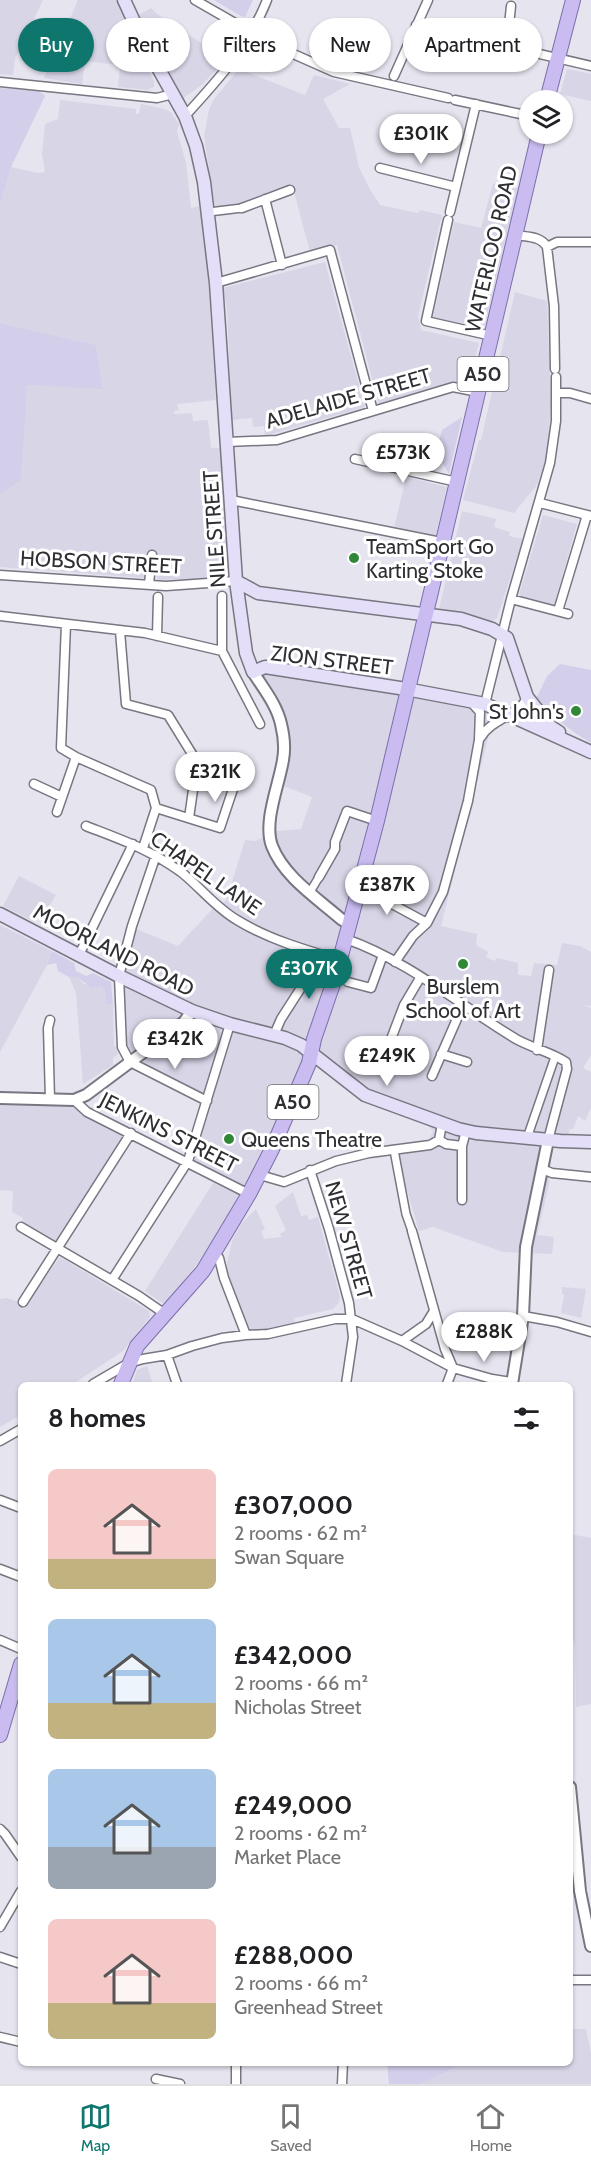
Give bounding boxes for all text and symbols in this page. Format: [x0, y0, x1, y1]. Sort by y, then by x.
chip: Buy [18, 18, 94, 72]
chip: Rent [106, 18, 190, 72]
chip: Filters [202, 18, 297, 72]
chip: New [309, 18, 391, 72]
chip: Apartment [403, 18, 542, 72]
map controls [519, 90, 573, 144]
button: layers [519, 90, 573, 144]
pin: £301K [379, 114, 463, 165]
text: £301K [393, 121, 449, 145]
street label: WATERLOO ROAD [460, 163, 522, 335]
road number: A50 [458, 357, 508, 391]
street label: ADELAIDE STREET [262, 362, 434, 434]
pin: £573K [361, 433, 445, 484]
text: £573K [376, 440, 430, 464]
street label: NILE STREET [197, 469, 231, 589]
place label: TeamSport Go Karting Stoke [366, 534, 494, 583]
street label: HOBSON STREET [19, 545, 183, 579]
marker: TeamSport Go Karting Stoke [347, 551, 361, 565]
street label: ZION STREET [269, 640, 395, 680]
place label: St John's [489, 699, 564, 724]
marker: St John's [569, 704, 583, 718]
pin: £321K [173, 752, 257, 803]
text: £321K [189, 759, 241, 783]
street label: CHAPEL LANE [146, 826, 266, 920]
pin: £387K [345, 865, 429, 916]
text: £387K [359, 872, 415, 896]
street label: MOORLAND ROAD [29, 899, 199, 1001]
pin: £307K [267, 949, 351, 1000]
text: £307K [280, 956, 338, 980]
marker: Burslem School of Art [456, 957, 470, 971]
place label: Burslem School of Art [405, 974, 521, 1023]
pin: £342K [133, 1019, 217, 1070]
text: £342K [147, 1026, 203, 1050]
pin: £249K [345, 1036, 429, 1087]
text: £249K [358, 1043, 416, 1067]
road number: A50 [268, 1085, 318, 1119]
street label: JENKINS STREET [95, 1086, 242, 1177]
place label: Queens Theatre [241, 1127, 382, 1152]
marker: Queens Theatre [222, 1132, 236, 1146]
street label: NEW STREET [320, 1178, 378, 1302]
pin: £288K [442, 1312, 526, 1363]
text: £288K [455, 1319, 513, 1343]
text: 8 homes [48, 1402, 146, 1434]
icon: filters [510, 1402, 543, 1435]
text: £307,000 [234, 1489, 353, 1521]
icon: home [96, 1493, 168, 1565]
text: 2 rooms · 62 m² [234, 1521, 367, 1545]
text: Swan Square [234, 1545, 344, 1569]
text: £342,000 [234, 1639, 352, 1671]
icon: home [96, 1643, 168, 1715]
text: 2 rooms · 66 m² [234, 1671, 368, 1695]
text: Nicholas Street [234, 1695, 362, 1719]
text: £249,000 [234, 1789, 352, 1821]
icon: home [96, 1793, 168, 1865]
text: 2 rooms · 62 m² [234, 1821, 367, 1845]
text: Market Place [234, 1845, 341, 1869]
text: £288,000 [234, 1939, 354, 1971]
icon: home [96, 1943, 168, 2015]
text: 2 rooms · 66 m² [234, 1971, 368, 1995]
text: Greenhead Street [234, 1995, 383, 2019]
tab: Map [79, 2100, 112, 2155]
tab: Saved [270, 2100, 312, 2155]
tab: Home [470, 2100, 512, 2155]

